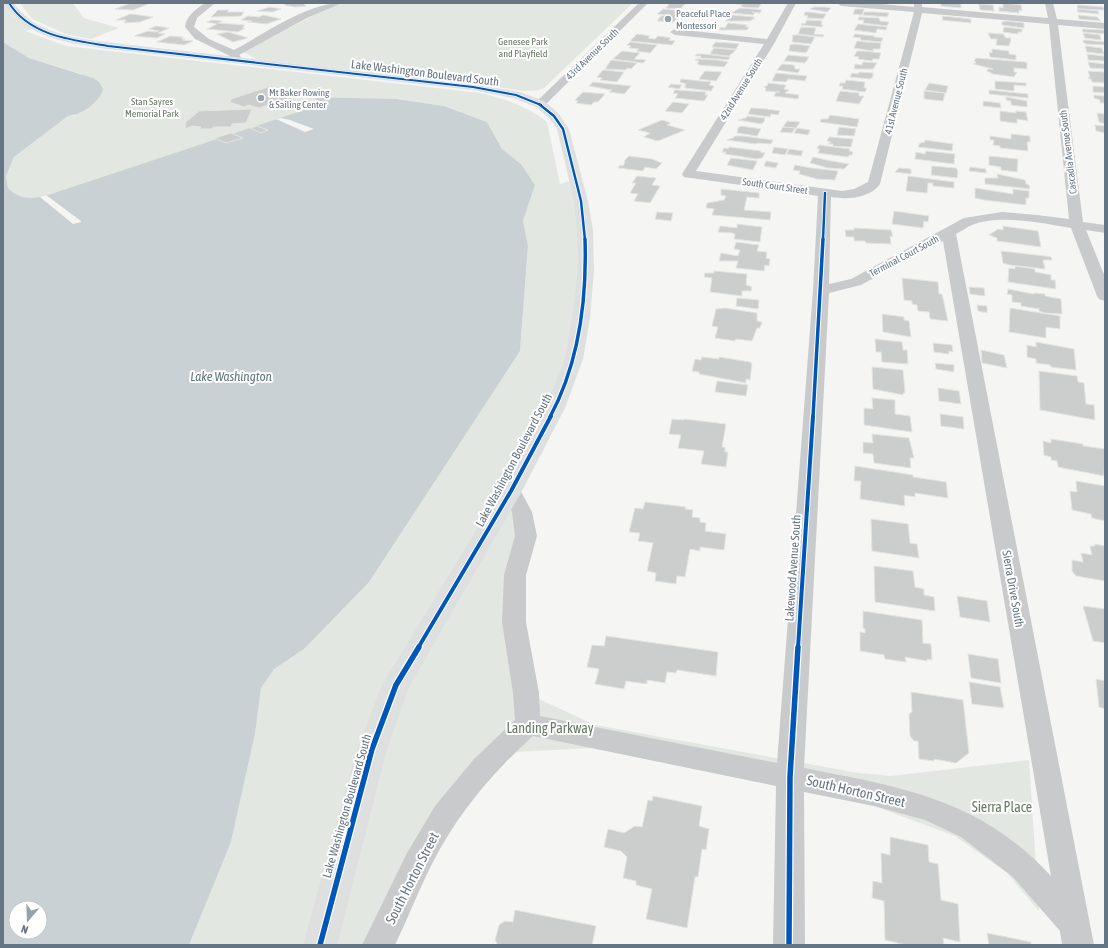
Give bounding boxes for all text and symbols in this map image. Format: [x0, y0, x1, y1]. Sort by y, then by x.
place label: Peaceful Place Montessori [676, 8, 731, 31]
marker: Peaceful Place Montessori [663, 14, 673, 24]
street label: 43rd Avenue South [563, 26, 621, 82]
park label: Genesee Park and Playfield [498, 36, 549, 59]
street label: 42nd Avenue South [718, 56, 765, 122]
street label: Lake Washington Boulevard South [350, 57, 500, 89]
street label: 41st Avenue South [882, 67, 910, 135]
place label: Mt Baker Rowing & Sailing Center [269, 87, 330, 110]
marker: Mt Baker Rowing & Sailing Center [256, 93, 266, 103]
park label: Stan Sayres Memorial Park [125, 96, 179, 119]
street label: Cascadia Avenue South [1057, 109, 1079, 195]
street label: South Court Street [742, 176, 809, 196]
street label: Terminal Court South [867, 233, 941, 279]
water label: Lake Washington [190, 369, 273, 384]
street label: Lake Washington Boulevard South [473, 391, 555, 529]
street label: Lakewood Avenue South [782, 514, 804, 622]
street label: Sierra Drive South [999, 549, 1027, 629]
park label: Landing Parkway [506, 720, 594, 736]
street label: Lake Washington Boulevard South [320, 732, 374, 880]
street label: South Horton Street [805, 772, 907, 810]
park label: Sierra Place [972, 799, 1032, 815]
street label: South Horton Street [382, 830, 442, 926]
north arrow [8, 900, 48, 940]
text: N [20, 923, 30, 936]

